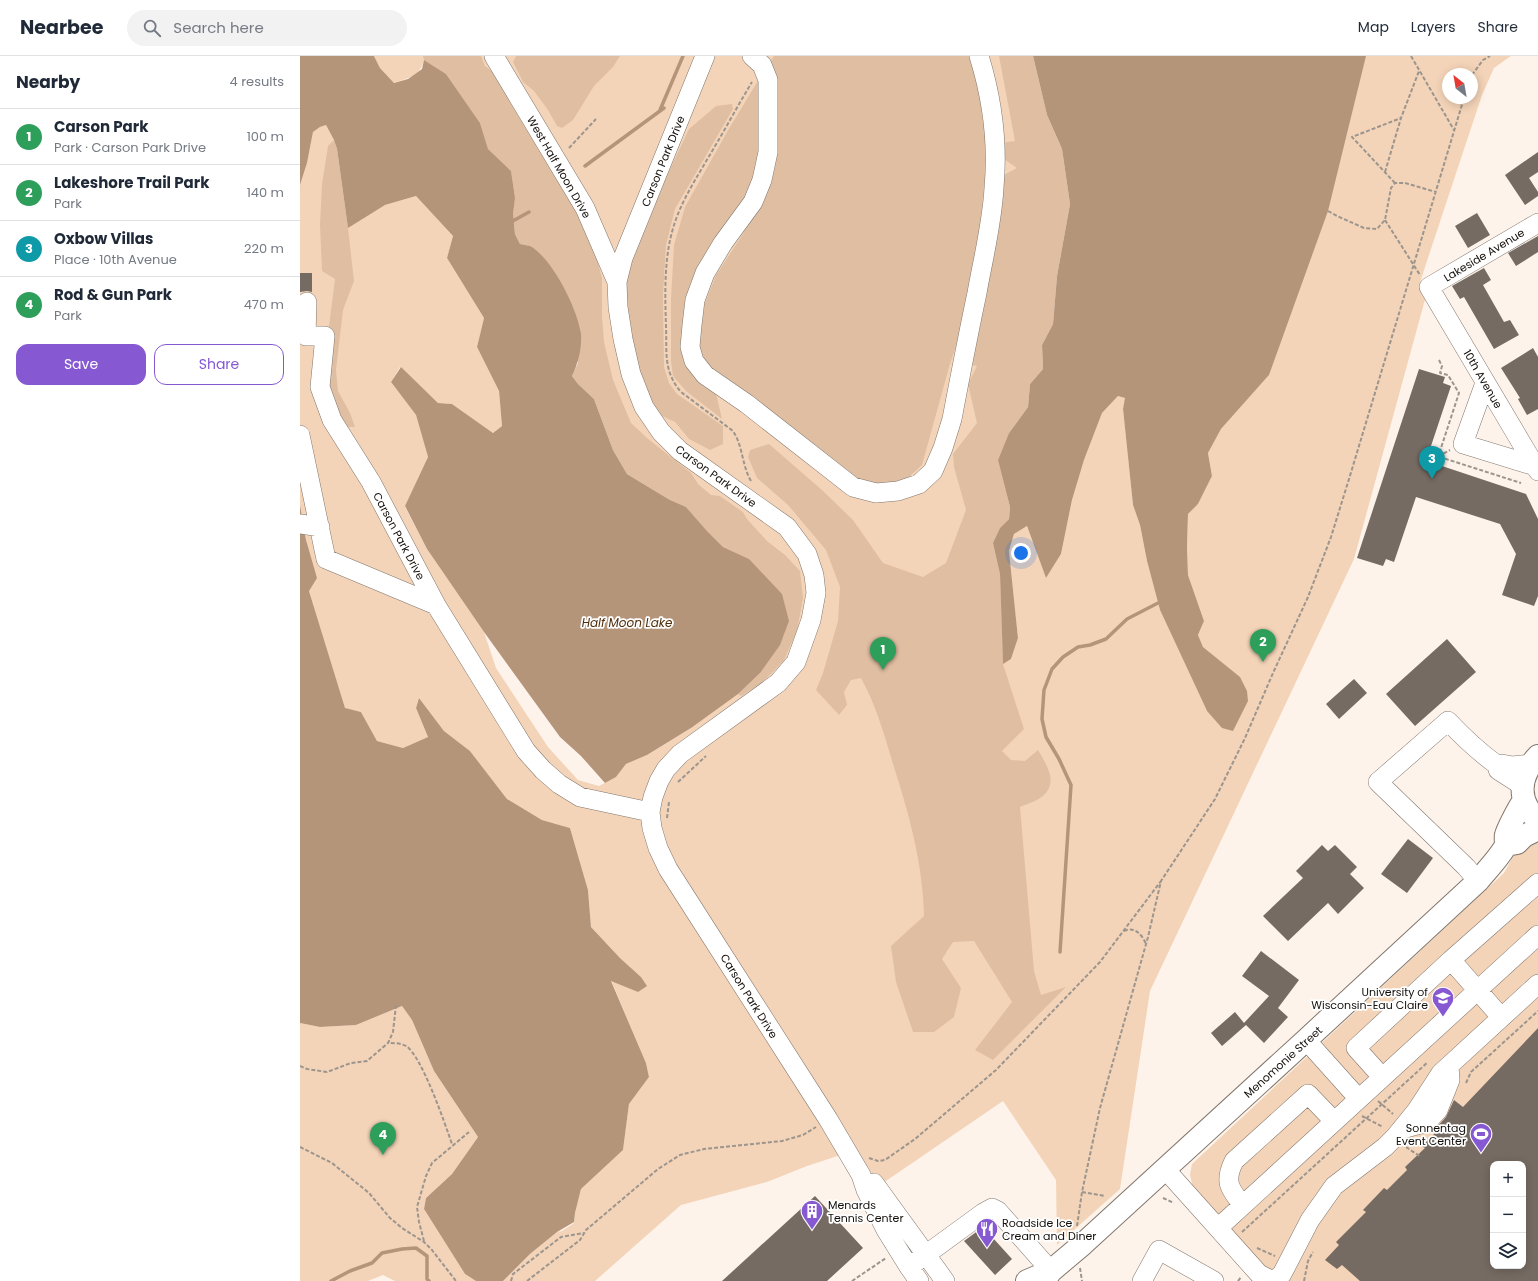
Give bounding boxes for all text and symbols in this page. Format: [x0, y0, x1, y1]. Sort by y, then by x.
search box [127, 10, 407, 46]
text: Nearbee [20, 14, 103, 41]
icon: search [141, 17, 163, 39]
text: Search here [173, 17, 264, 38]
text: Map [1358, 17, 1389, 37]
text: Layers [1411, 17, 1455, 37]
text: Share [1477, 17, 1518, 37]
north arrow [1442, 68, 1478, 104]
text: Nearby [16, 70, 80, 94]
text: 4 results [230, 72, 284, 91]
street label: West Half Moon Drive [523, 113, 595, 221]
street label: Carson Park Drive [637, 113, 689, 209]
text: Carson Park [54, 116, 149, 137]
text: 1 [27, 127, 31, 146]
text: 100 m [247, 127, 284, 146]
text: Park · Carson Park Drive [54, 138, 206, 157]
text: Lakeshore Trail Park [54, 172, 209, 193]
text: 2 [25, 183, 33, 202]
text: 140 m [247, 183, 284, 202]
text: Park [54, 194, 82, 213]
street label: Lakeside Avenue [1441, 224, 1528, 285]
text: Oxbow Villas [54, 228, 153, 249]
text: 3 [25, 239, 33, 258]
text: 220 m [244, 239, 284, 258]
text: Place · 10th Avenue [54, 250, 177, 269]
text: Rod & Gun Park [54, 284, 172, 305]
text: 4 [25, 295, 33, 314]
text: 470 m [244, 295, 284, 314]
text: Park [54, 306, 82, 325]
button: Save [16, 344, 146, 385]
button: Share [154, 344, 284, 385]
street label: 10th Avenue [1460, 347, 1506, 412]
street label: Carson Park Drive [672, 441, 760, 511]
pin: 3 [1419, 446, 1445, 479]
street label: Carson Park Drive [369, 489, 429, 583]
your location [1011, 543, 1031, 563]
water label: Half Moon Lake [582, 614, 673, 631]
pin: 2 [1250, 629, 1276, 662]
pin: 1 [870, 637, 896, 670]
street label: Carson Park Drive [717, 951, 782, 1041]
place label: University of Wisconsin-Eau Claire [1311, 984, 1428, 1013]
school or university icon: University of Wisconsin-Eau Claire [1430, 985, 1456, 1018]
street label: Menomonie Street [1240, 1022, 1326, 1102]
place label: Sonnentag Event Center [1396, 1120, 1466, 1149]
sports icon: Sonnentag Event Center [1468, 1121, 1494, 1154]
pin: 4 [370, 1122, 396, 1155]
map controls [1490, 1161, 1526, 1269]
button: + [1490, 1161, 1526, 1197]
place label: Menards Tennis Center [828, 1197, 904, 1226]
button: − [1490, 1197, 1526, 1233]
building icon: Menards Tennis Center [799, 1198, 825, 1231]
place label: Roadside Ice Cream and Diner [1002, 1215, 1096, 1244]
restaurant icon: Roadside Ice Cream and Diner [974, 1216, 1000, 1249]
button: layers [1490, 1233, 1526, 1269]

